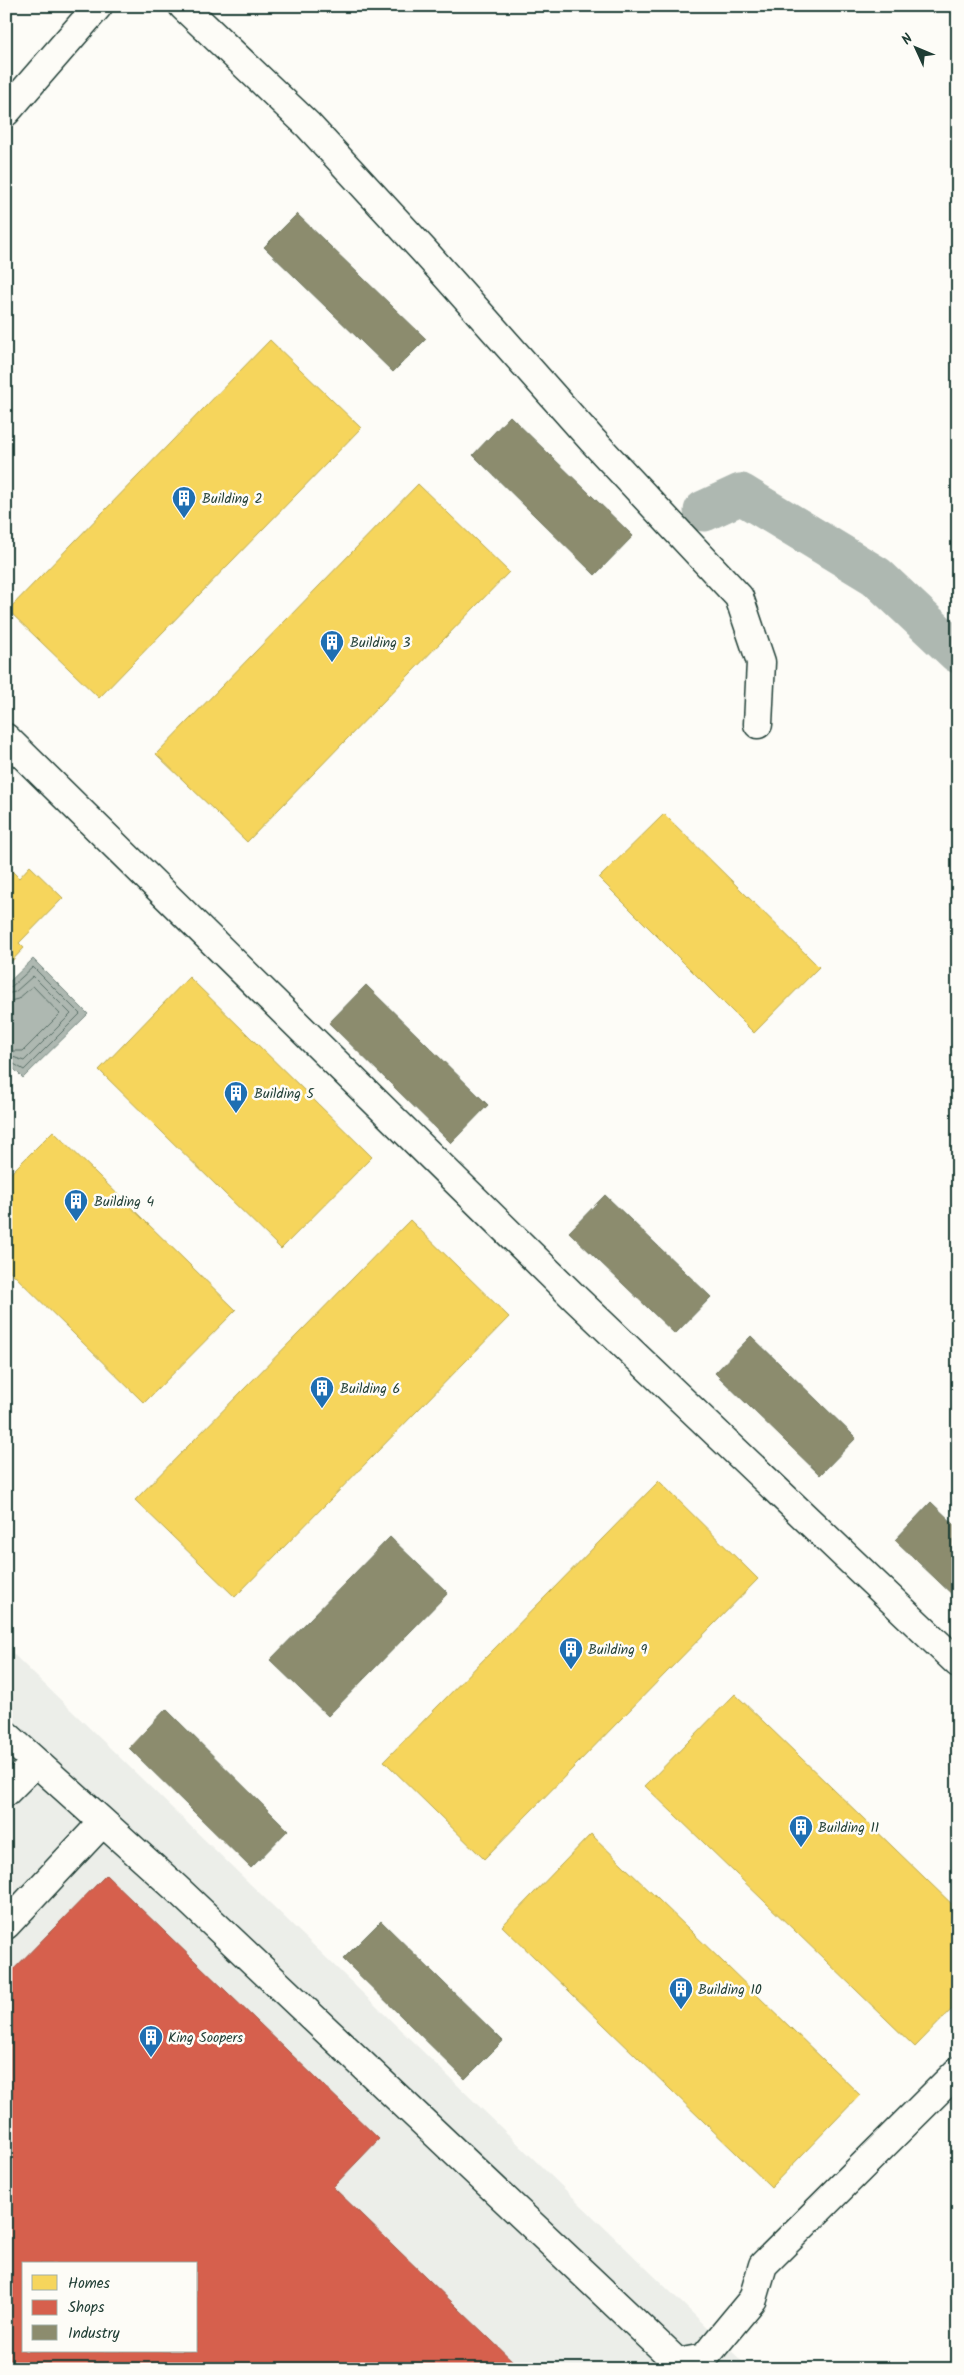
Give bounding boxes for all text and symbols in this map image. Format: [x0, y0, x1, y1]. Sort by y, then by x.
north arrow [892, 22, 942, 72]
text: N [896, 29, 918, 50]
building icon: Building 2 [171, 485, 197, 519]
place label: Building 2 [202, 488, 263, 510]
building icon: Building 3 [319, 629, 345, 663]
place label: Building 3 [350, 632, 410, 654]
building icon: Building 5 [223, 1080, 249, 1114]
place label: Building 5 [254, 1083, 315, 1105]
building icon: Building 4 [63, 1188, 89, 1222]
place label: Building 4 [94, 1191, 154, 1213]
building icon: Building 6 [309, 1375, 335, 1409]
place label: Building 6 [340, 1378, 400, 1400]
building icon: Building 9 [558, 1636, 584, 1670]
place label: Building 9 [588, 1639, 647, 1661]
building icon: Building 11 [788, 1814, 814, 1848]
place label: Building 11 [818, 1817, 879, 1839]
building icon: Building 10 [668, 1976, 694, 2010]
place label: Building 10 [698, 1979, 762, 2001]
building icon: King Soopers [138, 2024, 164, 2058]
place label: King Soopers [168, 2027, 243, 2049]
legend [22, 2262, 198, 2352]
text: Homes [68, 2272, 111, 2296]
text: Shops [68, 2296, 105, 2320]
text: Industry [68, 2322, 121, 2346]

